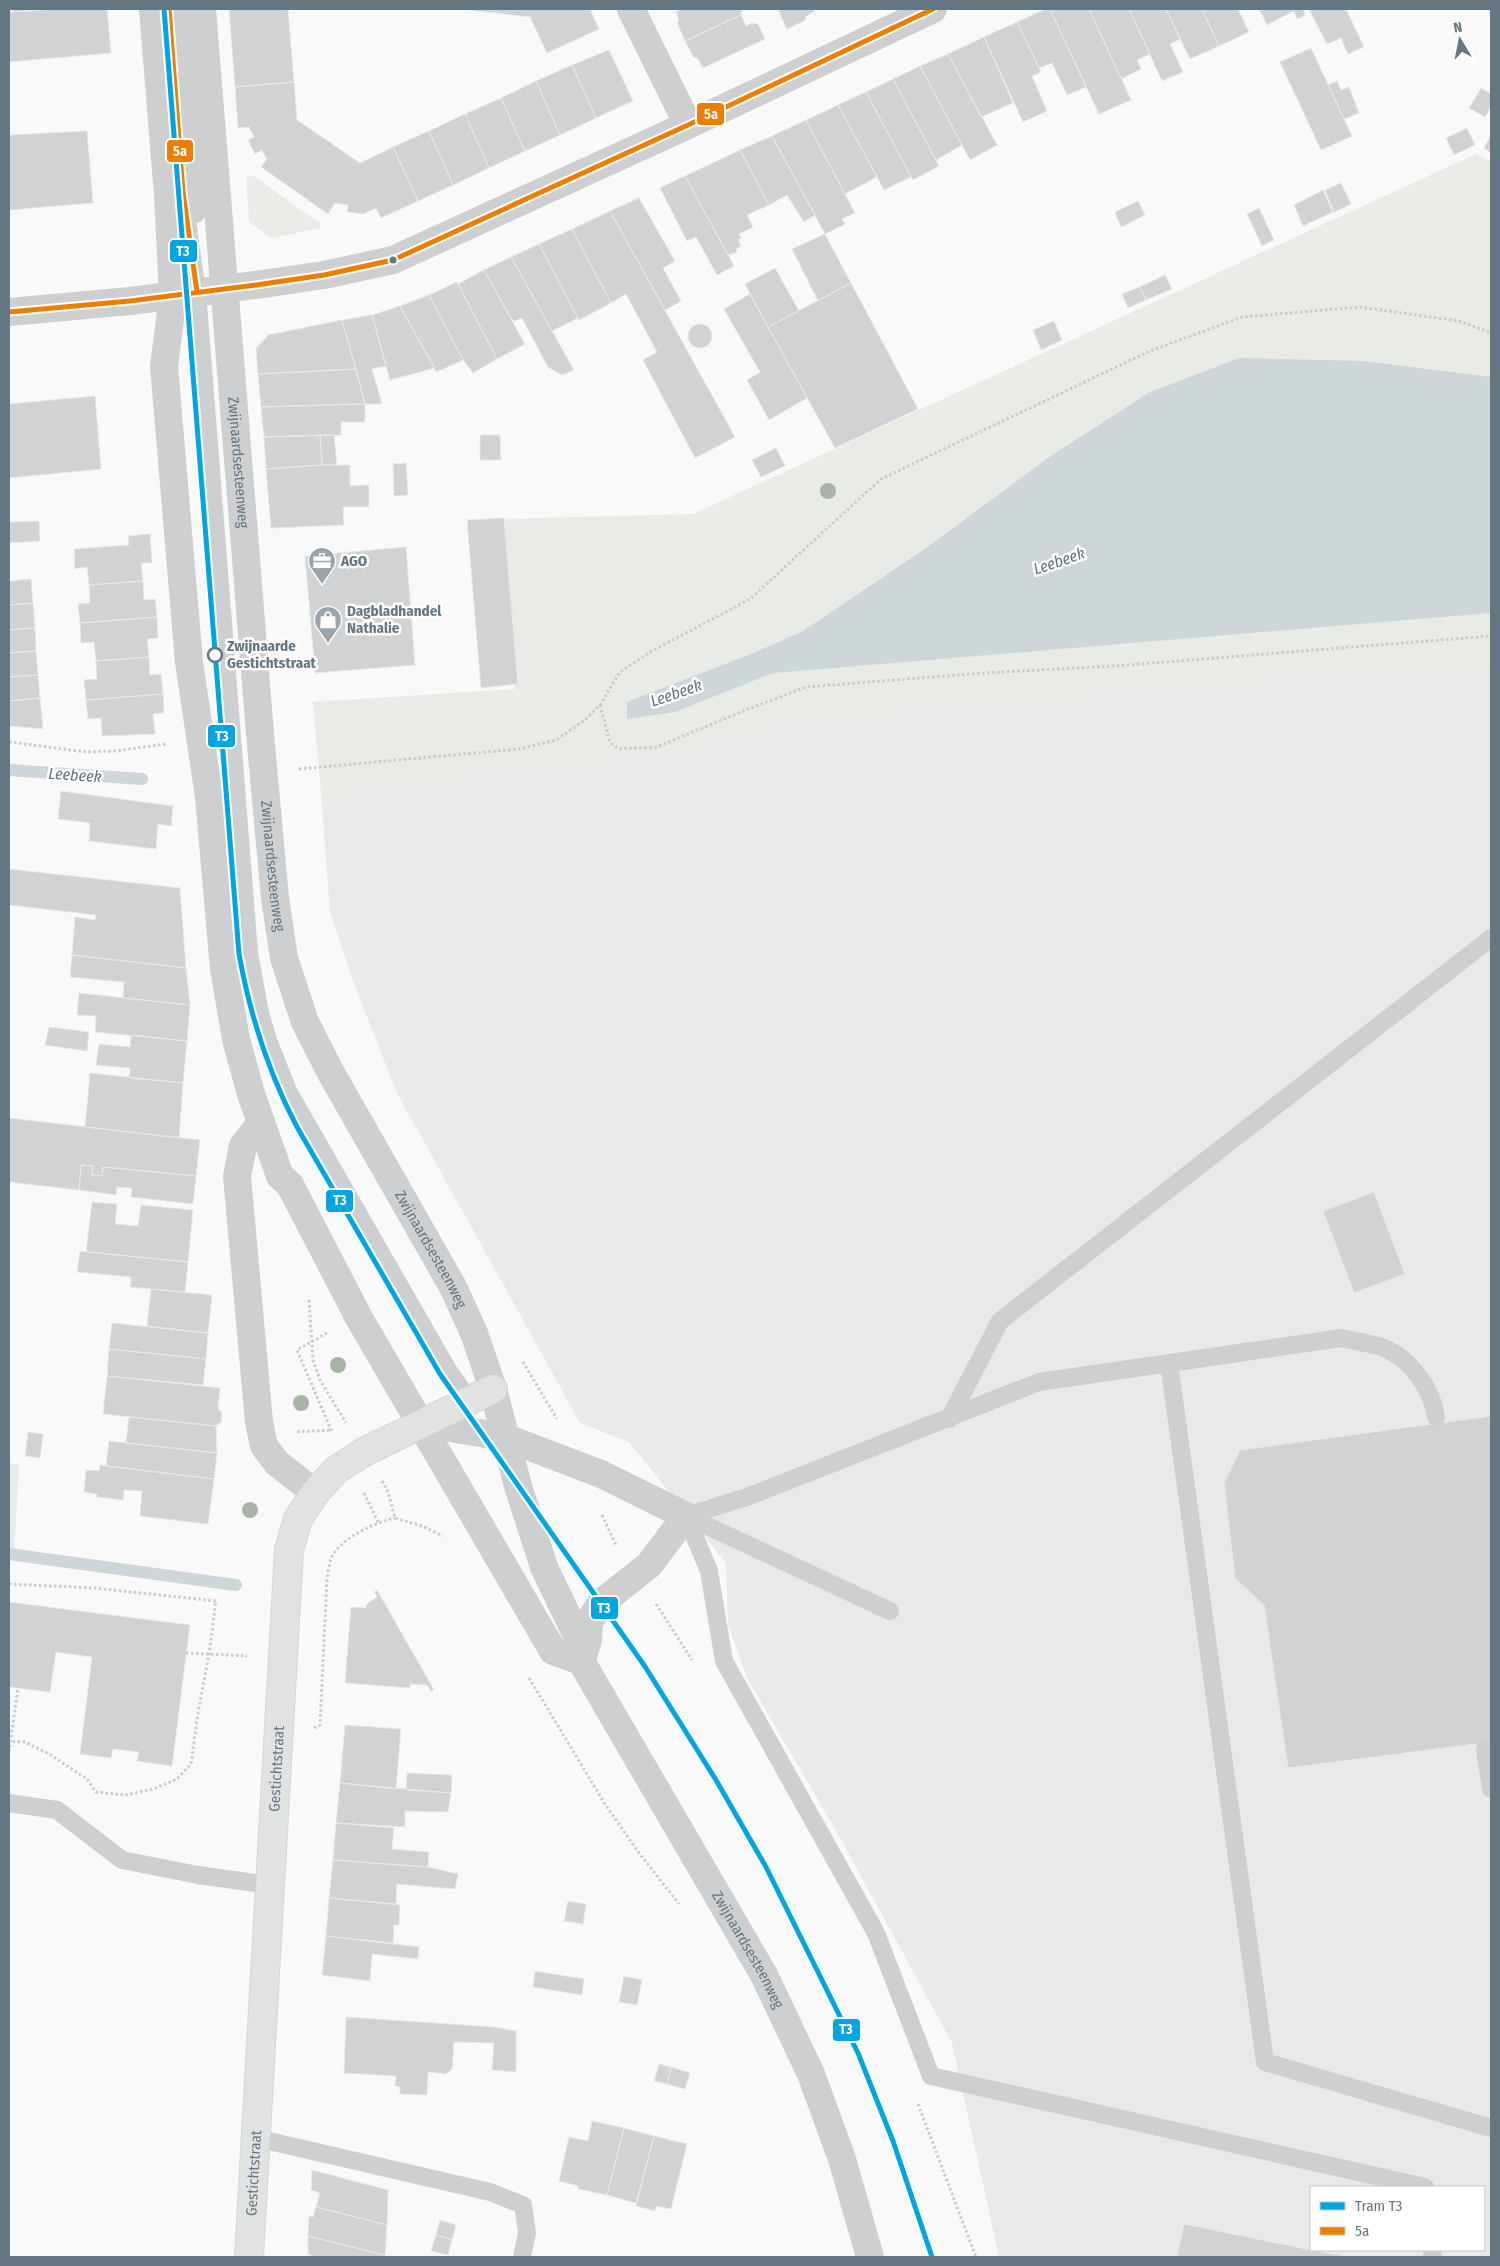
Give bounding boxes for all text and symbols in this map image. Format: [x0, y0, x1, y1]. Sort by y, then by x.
north arrow [1435, 15, 1485, 65]
text: N [1452, 19, 1463, 37]
line badge: 5a [696, 102, 725, 126]
text: 5a [704, 106, 718, 123]
line badge: 5a [166, 139, 194, 163]
text: 5a [173, 143, 187, 160]
line badge: T3 [169, 239, 198, 263]
text: T3 [176, 243, 190, 260]
unlabelled marker [388, 255, 398, 265]
street label: Zwijnaardsesteenweg [224, 396, 253, 529]
water label: Leebeek [1031, 543, 1087, 579]
office icon: AGO [307, 546, 337, 585]
place label: AGO [340, 552, 367, 570]
place label: Dagbladhandel Nathalie [347, 602, 442, 637]
shop icon: Dagbladhandel Nathalie [313, 605, 343, 644]
place label: Zwijnaarde Gestichtstraat [227, 637, 317, 672]
marker: Zwijnaarde Gestichtstraat [207, 647, 223, 663]
water label: Leebeek [648, 675, 704, 711]
line badge: T3 [207, 724, 236, 748]
text: T3 [215, 728, 229, 745]
water label: Leebeek [48, 764, 102, 786]
street label: Zwijnaardsesteenweg [257, 800, 289, 933]
street label: Zwijnaardsesteenweg [391, 1187, 470, 1311]
line badge: T3 [325, 1189, 354, 1213]
text: T3 [333, 1192, 347, 1209]
line badge: T3 [590, 1596, 619, 1620]
text: T3 [597, 1600, 611, 1617]
street label: Gestichtstraat [265, 1725, 288, 1812]
street label: Zwijnaardsesteenweg [708, 1888, 788, 2011]
line badge: T3 [832, 2018, 861, 2042]
text: T3 [839, 2021, 853, 2038]
street label: Gestichtstraat [242, 2130, 265, 2217]
legend [1310, 2186, 1485, 2251]
text: Tram T3 [1355, 2197, 1403, 2215]
text: 5a [1355, 2222, 1369, 2240]

